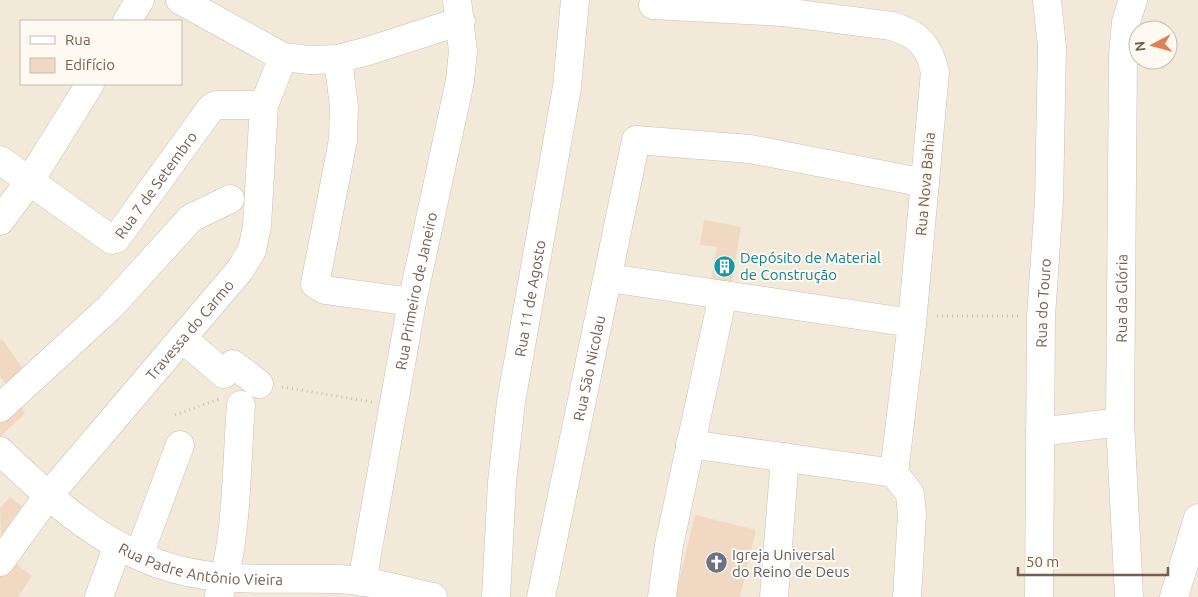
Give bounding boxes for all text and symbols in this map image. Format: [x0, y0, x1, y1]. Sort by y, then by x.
legend [20, 20, 182, 85]
north arrow [1128, 20, 1178, 70]
text: Rua [65, 31, 91, 48]
text: N [1132, 40, 1149, 52]
text: Edifício [65, 56, 115, 73]
street label: Rua 7 de Setembro [111, 128, 200, 241]
street label: Rua Nova Bahia [912, 131, 938, 237]
street label: Rua Primeiro de Janeiro [392, 210, 440, 371]
street label: Rua 11 de Agosto [511, 239, 548, 358]
place label: Depósito de Material de Construção [740, 249, 881, 283]
building icon: Depósito de Material de Construção [712, 254, 736, 278]
street label: Rua da Glória [1112, 254, 1130, 343]
street label: Rua do Touro [1032, 258, 1053, 348]
street label: Travessa do Carmo [142, 276, 237, 383]
street label: Rua São Nicolau [569, 314, 608, 422]
street label: Rua Padre Antônio Vieira [116, 539, 283, 587]
scale bar [1018, 544, 1168, 576]
place label: Igreja Universal do Reino de Deus [732, 546, 849, 580]
church icon: Igreja Universal do Reino de Deus [704, 551, 728, 575]
text: 50 m [1026, 553, 1059, 570]

